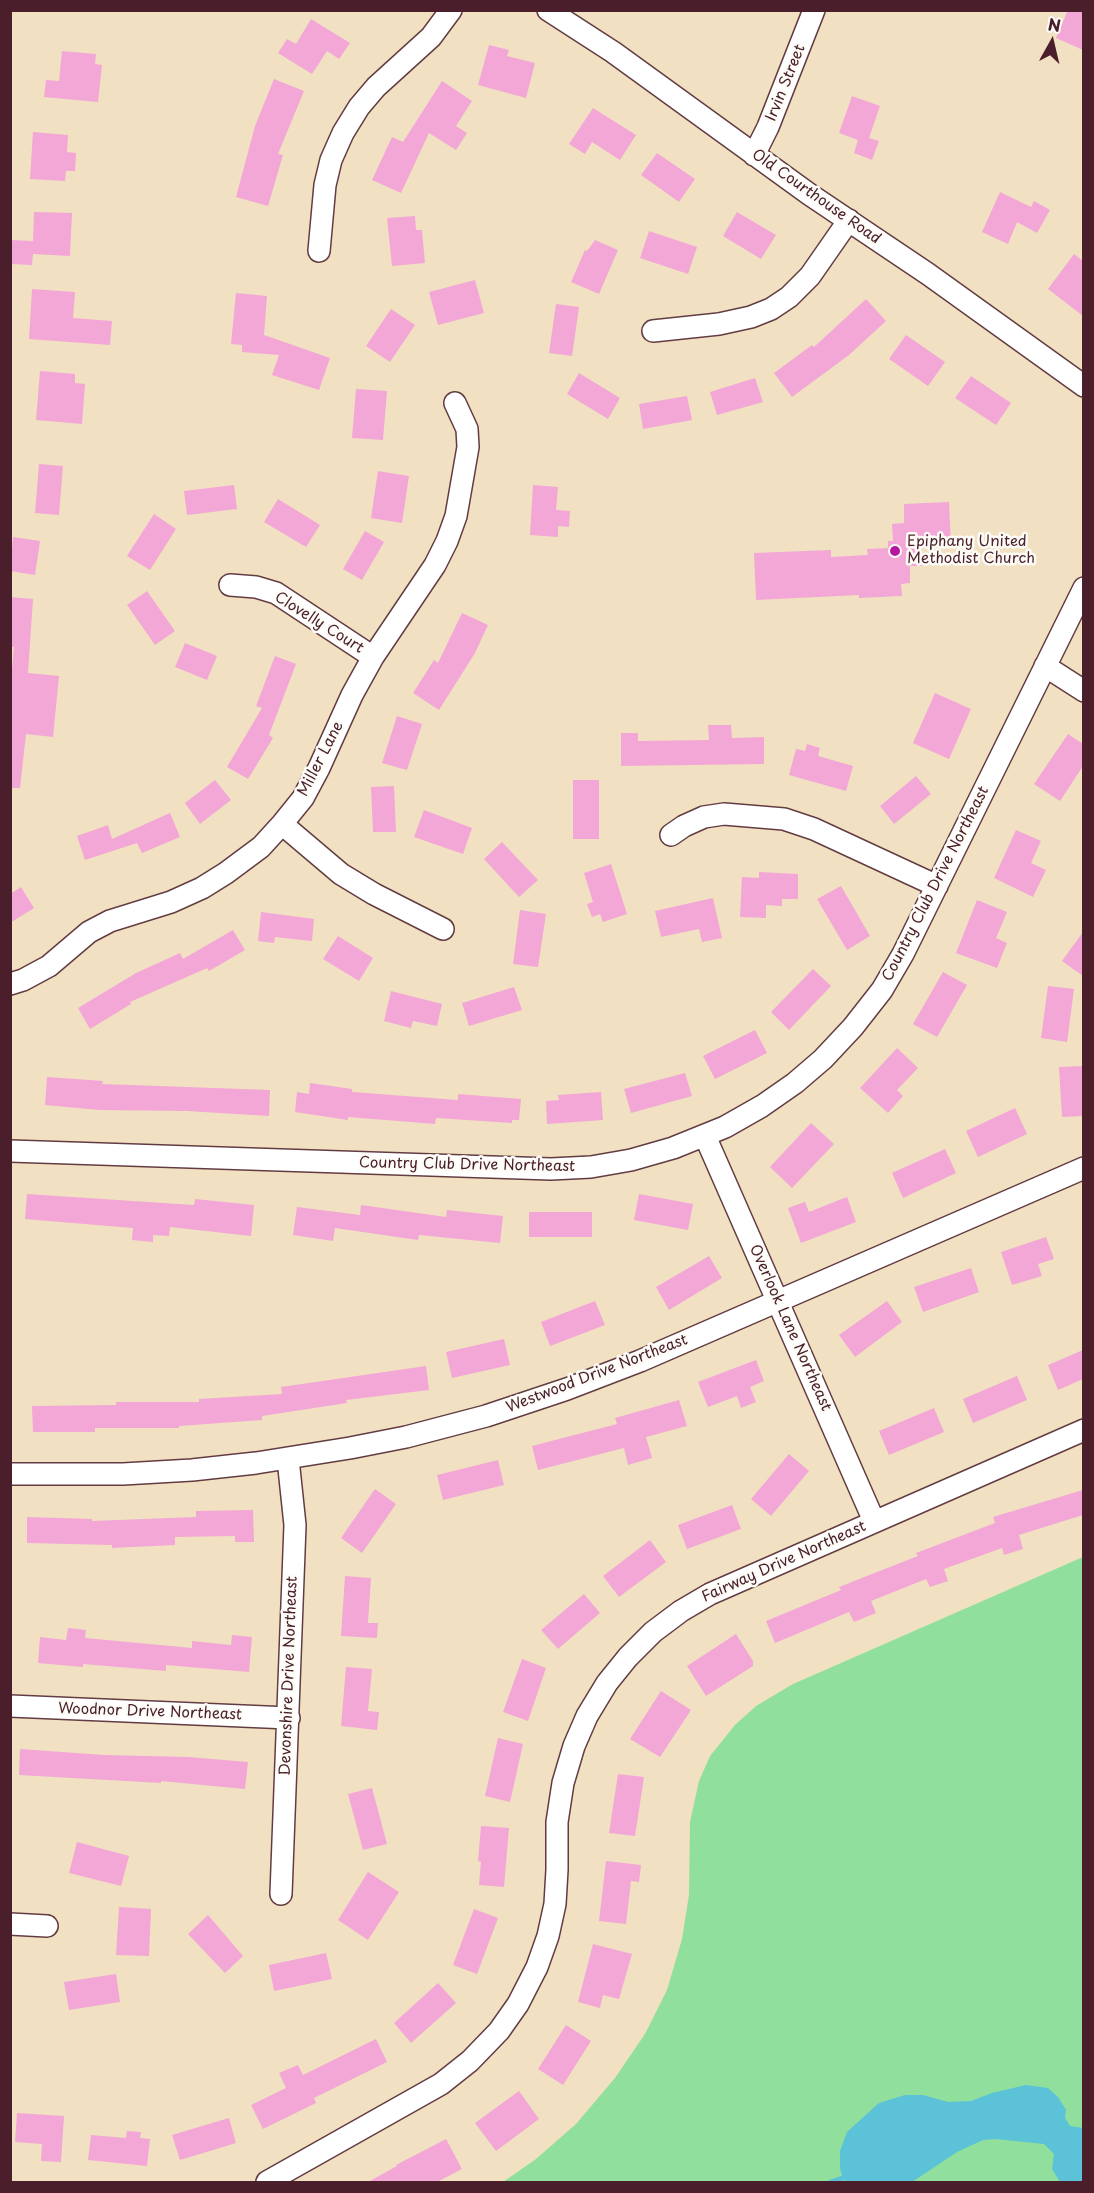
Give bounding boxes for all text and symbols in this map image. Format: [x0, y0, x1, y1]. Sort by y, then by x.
text: N [1047, 11, 1062, 37]
north arrow [1022, 12, 1082, 72]
street label: Irvin Street [762, 42, 810, 124]
street label: Old Courthouse Road [748, 146, 884, 248]
place label: Epiphany United Methodist Church [907, 533, 1035, 568]
marker: Epiphany United Methodist Church [888, 544, 902, 558]
street label: Clovelly Court [271, 588, 367, 658]
street label: Miller Lane [294, 718, 348, 800]
street label: Country Club Drive Northeast [879, 784, 993, 984]
street label: Country Club Drive Northeast [359, 1154, 575, 1176]
street label: Overlook Lane Northeast [745, 1242, 835, 1414]
street label: Westwood Drive Northeast [504, 1331, 690, 1417]
street label: Fairway Drive Northeast [699, 1518, 869, 1606]
street label: Devonshire Drive Northeast [277, 1576, 301, 1776]
street label: Woodnor Drive Northeast [58, 1700, 242, 1724]

